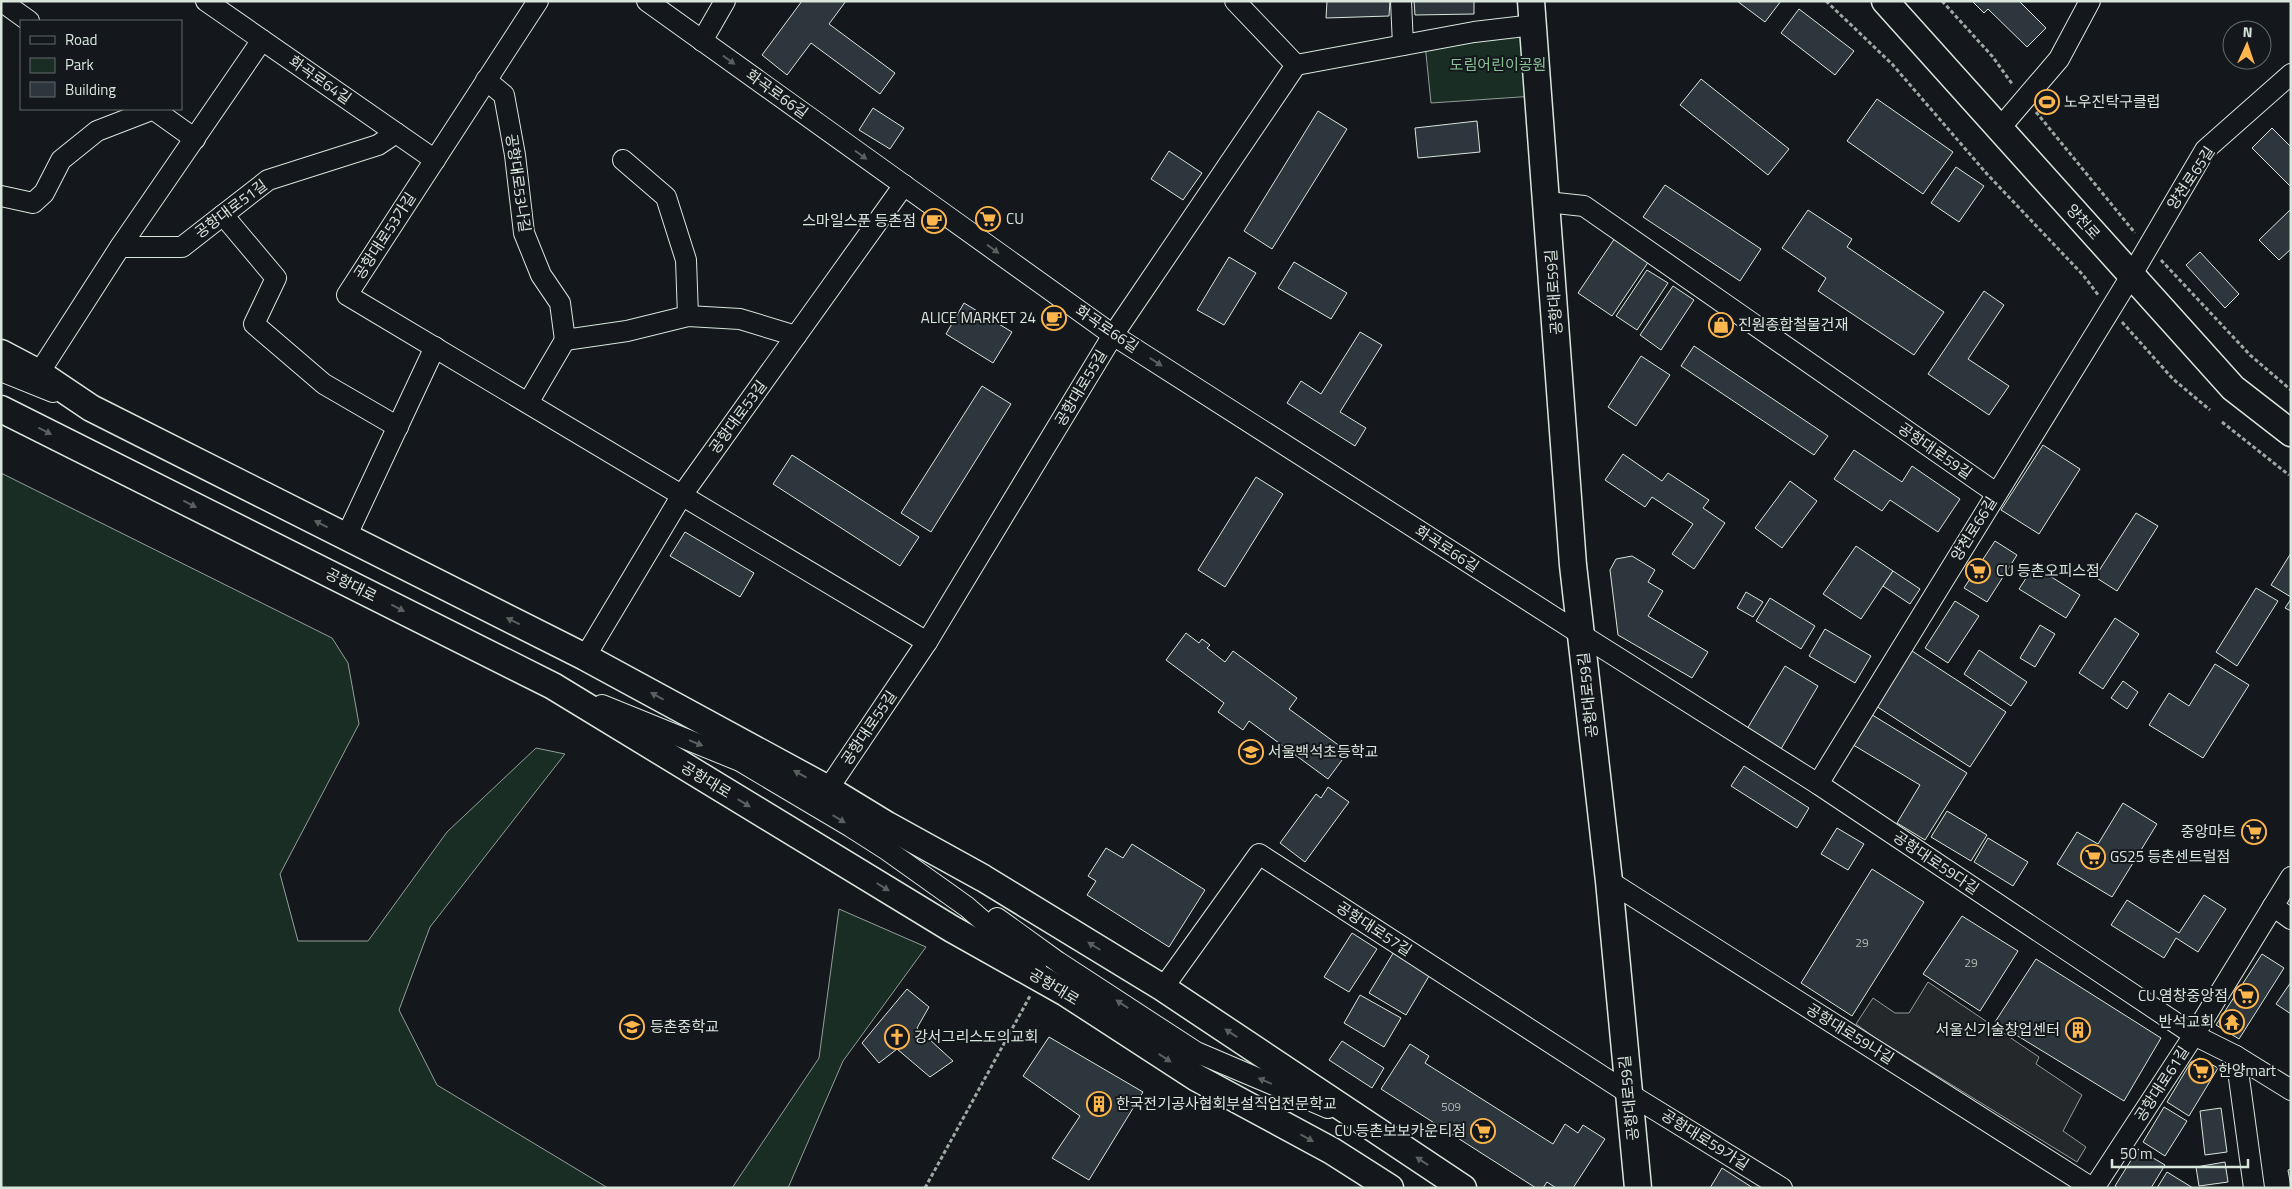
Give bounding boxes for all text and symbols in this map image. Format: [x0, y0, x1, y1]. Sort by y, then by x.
legend [20, 20, 182, 110]
north arrow [2222, 20, 2272, 70]
text: N [2242, 21, 2253, 42]
text: Road [65, 28, 97, 51]
street label: 화곡로64길 [284, 50, 356, 110]
text: Park [65, 53, 94, 76]
park label: 도림어린이공원 [1450, 53, 1546, 76]
one-way arrow [722, 55, 736, 65]
street label: 화곡로66길 [741, 63, 813, 124]
text: Building [65, 78, 116, 101]
sports icon: 노우진탁구클럽 [2034, 89, 2060, 115]
place label: 노우진탁구클럽 [2064, 90, 2161, 113]
street label: 공항대로53나길 [500, 132, 537, 234]
street label: 양천로65길 [2161, 141, 2220, 214]
one-way arrow [854, 149, 867, 160]
street label: 공항대로51길 [190, 174, 272, 244]
street label: 공항대로53가길 [348, 188, 421, 284]
street label: 양천로 [2061, 199, 2106, 245]
supermarket icon: CU [975, 206, 1001, 232]
place label: CU [1006, 207, 1024, 230]
cafe icon: 스마일스푼 등촌점 [921, 208, 947, 234]
place label: 스마일스푼 등촌점 [802, 209, 916, 232]
one-way arrow [987, 244, 1000, 254]
street label: 공항대로59길 [1539, 248, 1568, 336]
street label: 화곡로66길 [1071, 299, 1144, 358]
cafe icon: ALICE MARKET 24 [1041, 305, 1067, 331]
place label: ALICE MARKET 24 [921, 306, 1036, 329]
shop icon: 진원종합철물건재 [1708, 312, 1734, 338]
place label: 진원종합철물건재 [1738, 313, 1848, 336]
street label: 공항대로55길 [1049, 345, 1113, 430]
one-way arrow [1149, 357, 1162, 367]
street label: 공항대로53길 [703, 375, 772, 458]
street label: 공항대로59길 [1894, 417, 1977, 485]
one-way arrow [38, 427, 52, 435]
street label: 양천로66길 [1945, 492, 2002, 565]
one-way arrow [183, 500, 197, 508]
street label: 화곡로66길 [1411, 519, 1484, 578]
one-way arrow [314, 520, 328, 528]
supermarket icon: CU 등촌오피스점 [1965, 558, 1991, 584]
place label: CU 등촌오피스점 [1996, 559, 2100, 582]
street label: 공항대로 [321, 562, 381, 607]
one-way arrow [391, 604, 405, 612]
one-way arrow [506, 617, 520, 625]
street label: 공항대로59길 [1572, 651, 1603, 739]
street label: 공항대로55길 [835, 686, 902, 770]
one-way arrow [649, 692, 664, 700]
one-way arrow [689, 739, 704, 747]
school or university icon: 서울백석초등학교 [1238, 739, 1264, 765]
place label: 서울백석초등학교 [1268, 740, 1378, 763]
street label: 공항대로 [677, 755, 736, 804]
one-way arrow [793, 769, 806, 778]
one-way arrow [738, 798, 751, 807]
one-way arrow [832, 815, 846, 824]
supermarket icon: 중앙마트 [2241, 819, 2267, 845]
place label: 중앙마트 [2181, 820, 2236, 843]
street label: 공항대로59다길 [1889, 825, 1984, 900]
supermarket icon: GS25 등촌센트럴점 [2080, 844, 2106, 870]
place label: GS25 등촌센트럴점 [2110, 845, 2230, 868]
one-way arrow [876, 882, 890, 892]
street label: 공항대로57길 [1332, 896, 1417, 962]
house number: 29 [1855, 933, 1869, 952]
one-way arrow [1088, 941, 1101, 951]
house number: 29 [1964, 953, 1978, 972]
street label: 공항대로 [1025, 962, 1084, 1011]
supermarket icon: CU 염창중앙점 [2233, 983, 2259, 1009]
place label: CU 염창중앙점 [2138, 984, 2228, 1007]
street label: 공항대로59나길 [1802, 997, 1899, 1070]
one-way arrow [1116, 999, 1129, 1009]
temple icon: 반석교회 [2219, 1009, 2245, 1035]
place label: 반석교회 [2159, 1010, 2214, 1033]
school or university icon: 등촌중학교 [619, 1014, 645, 1040]
place label: 등촌중학교 [650, 1015, 719, 1038]
building icon: 서울신기술창업센터 [2065, 1017, 2091, 1043]
place label: 서울신기술창업센터 [1936, 1018, 2060, 1041]
church icon: 강서그리스도의교회 [884, 1024, 910, 1050]
place label: 강서그리스도의교회 [914, 1025, 1038, 1048]
one-way arrow [1224, 1029, 1238, 1038]
street label: 공항대로61길 [2129, 1041, 2195, 1126]
one-way arrow [1159, 1053, 1172, 1062]
street label: 공항대로59길 [1613, 1054, 1644, 1142]
supermarket icon: 한양mart [2188, 1058, 2214, 1084]
place label: 한양mart [2218, 1059, 2277, 1082]
one-way arrow [1258, 1077, 1272, 1085]
building icon: 한국전기공사협회부설직업전문학교 [1086, 1091, 1112, 1117]
place label: 한국전기공사협회부설직업전문학교 [1116, 1092, 1337, 1115]
house number: 509 [1441, 1097, 1461, 1116]
street label: 공항대로59가길 [1657, 1103, 1754, 1176]
supermarket icon: CU 등촌보보카운티점 [1470, 1118, 1496, 1144]
place label: CU 등촌보보카운티점 [1334, 1119, 1466, 1142]
one-way arrow [1300, 1133, 1313, 1142]
scale bar [2112, 1136, 2248, 1168]
text: 50 m [2120, 1142, 2153, 1165]
one-way arrow [1416, 1156, 1429, 1165]

